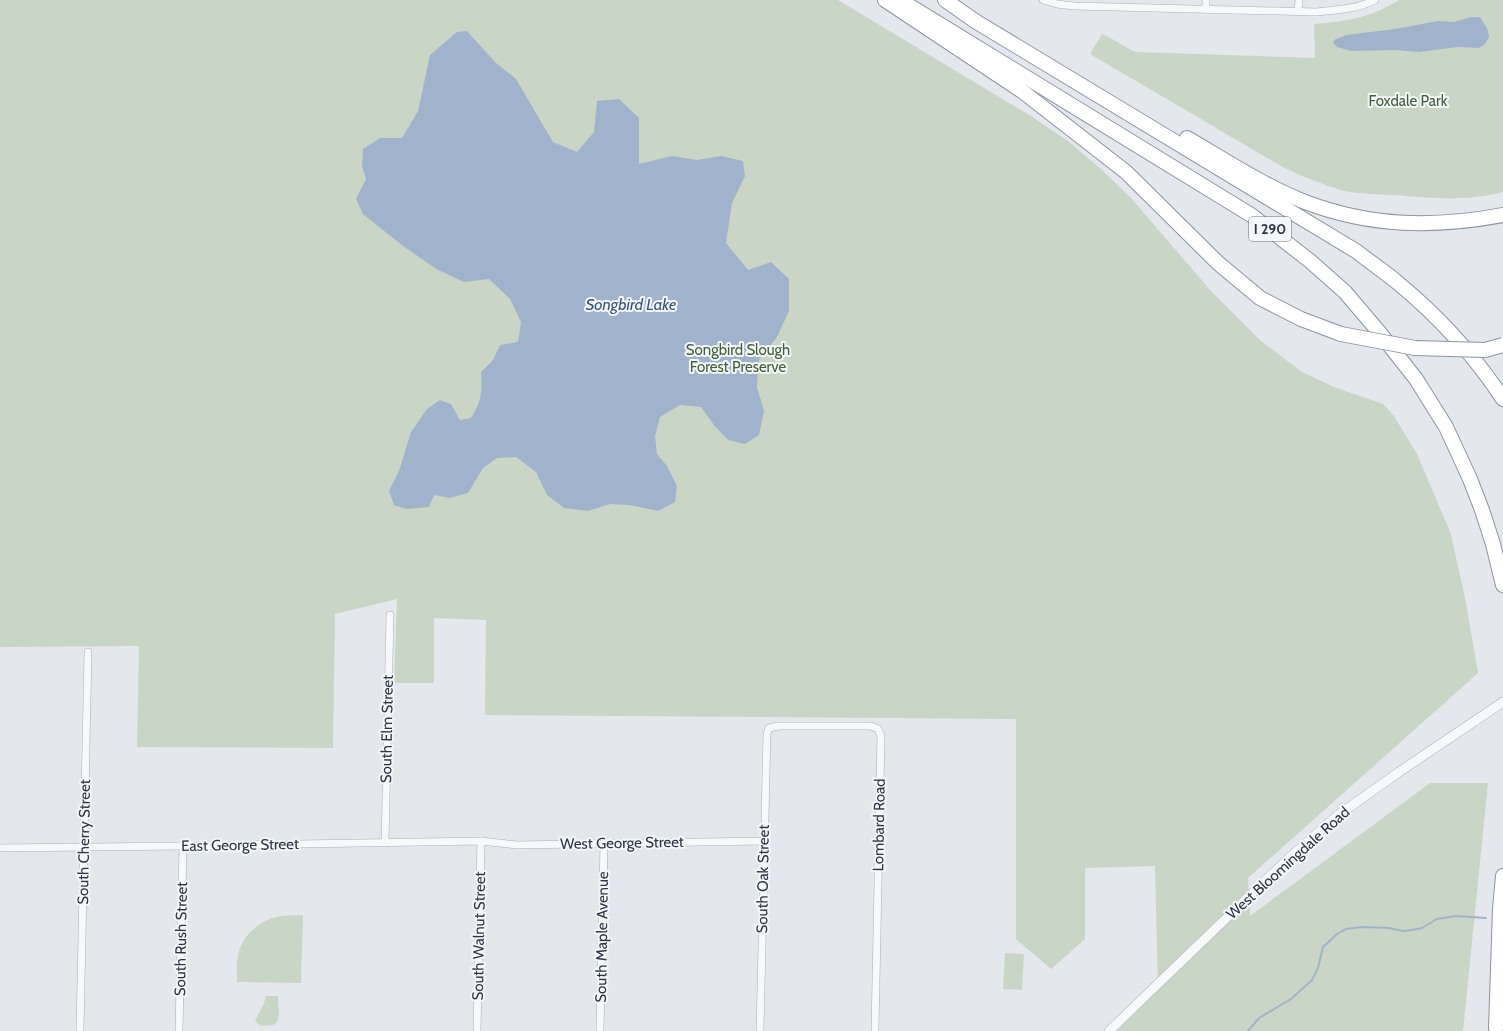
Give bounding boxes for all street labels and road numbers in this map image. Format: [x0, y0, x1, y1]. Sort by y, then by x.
road number: I 290 [1249, 217, 1291, 241]
street label: South Elm Street [377, 675, 397, 783]
street label: Lombard Road [869, 778, 889, 872]
street label: South Cherry Street [74, 779, 94, 905]
street label: West Bloomingdale Road [1223, 803, 1353, 923]
street label: South Oak Street [753, 824, 773, 934]
street label: West George Street [560, 833, 684, 853]
street label: East George Street [181, 835, 299, 855]
street label: South Walnut Street [469, 871, 489, 1001]
street label: South Maple Avenue [592, 871, 612, 1003]
street label: South Rush Street [171, 882, 191, 996]

